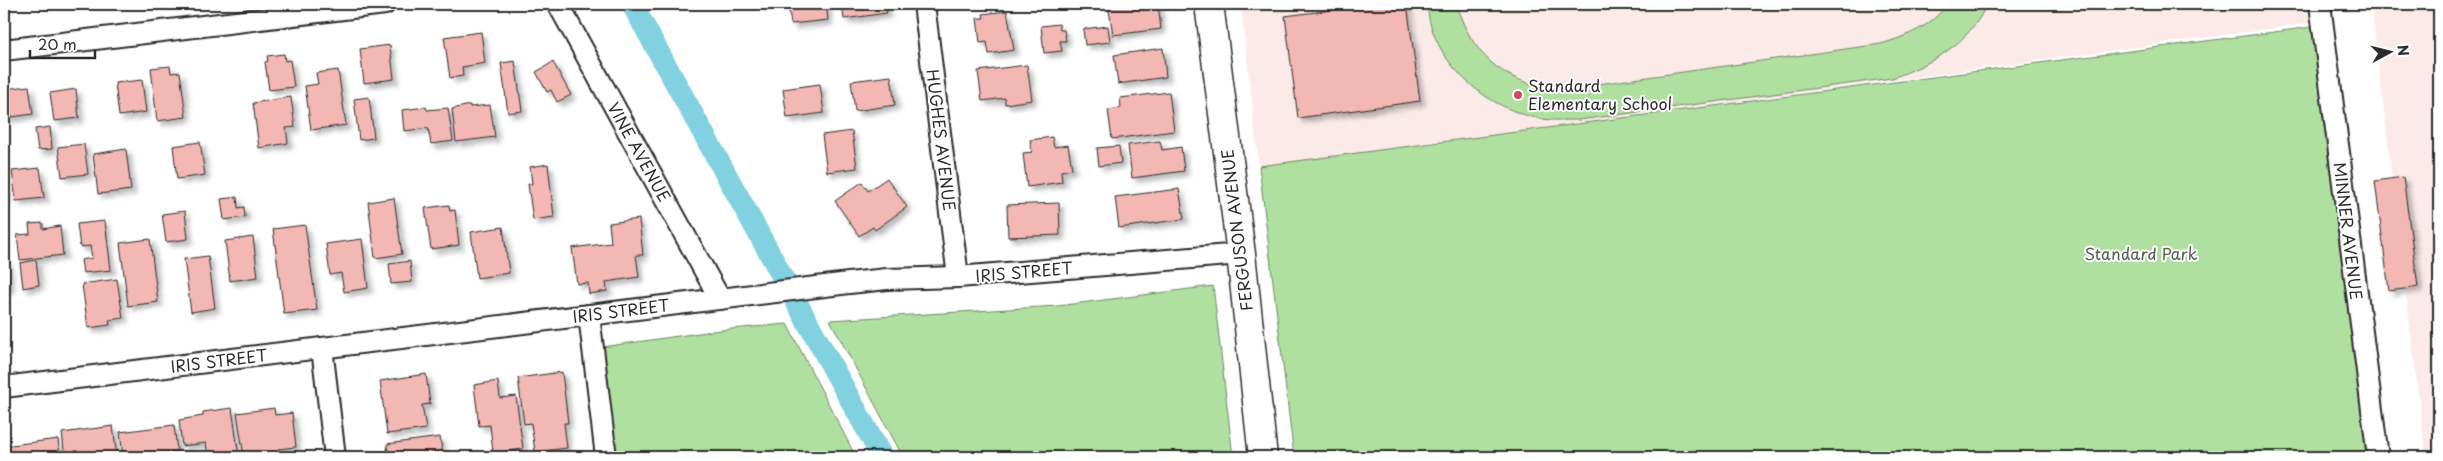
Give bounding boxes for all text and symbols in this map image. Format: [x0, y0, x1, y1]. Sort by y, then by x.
scale bar [30, 28, 95, 60]
north arrow [2366, 28, 2416, 78]
text: 20 m [38, 32, 77, 55]
text: N [2392, 44, 2414, 57]
street label: HUGHES AVENUE [921, 68, 963, 212]
place label: Standard Elementary School [1528, 73, 1672, 115]
marker: Standard Elementary School [1512, 89, 1524, 101]
street label: VINE AVENUE [603, 97, 677, 206]
street label: FERGUSON AVENUE [1214, 148, 1258, 312]
street label: MINNER AVENUE [2329, 161, 2369, 301]
park label: Standard Park [2085, 241, 2198, 265]
street label: IRIS STREET [974, 255, 1073, 287]
street label: IRIS STREET [571, 292, 671, 328]
street label: IRIS STREET [169, 342, 269, 378]

